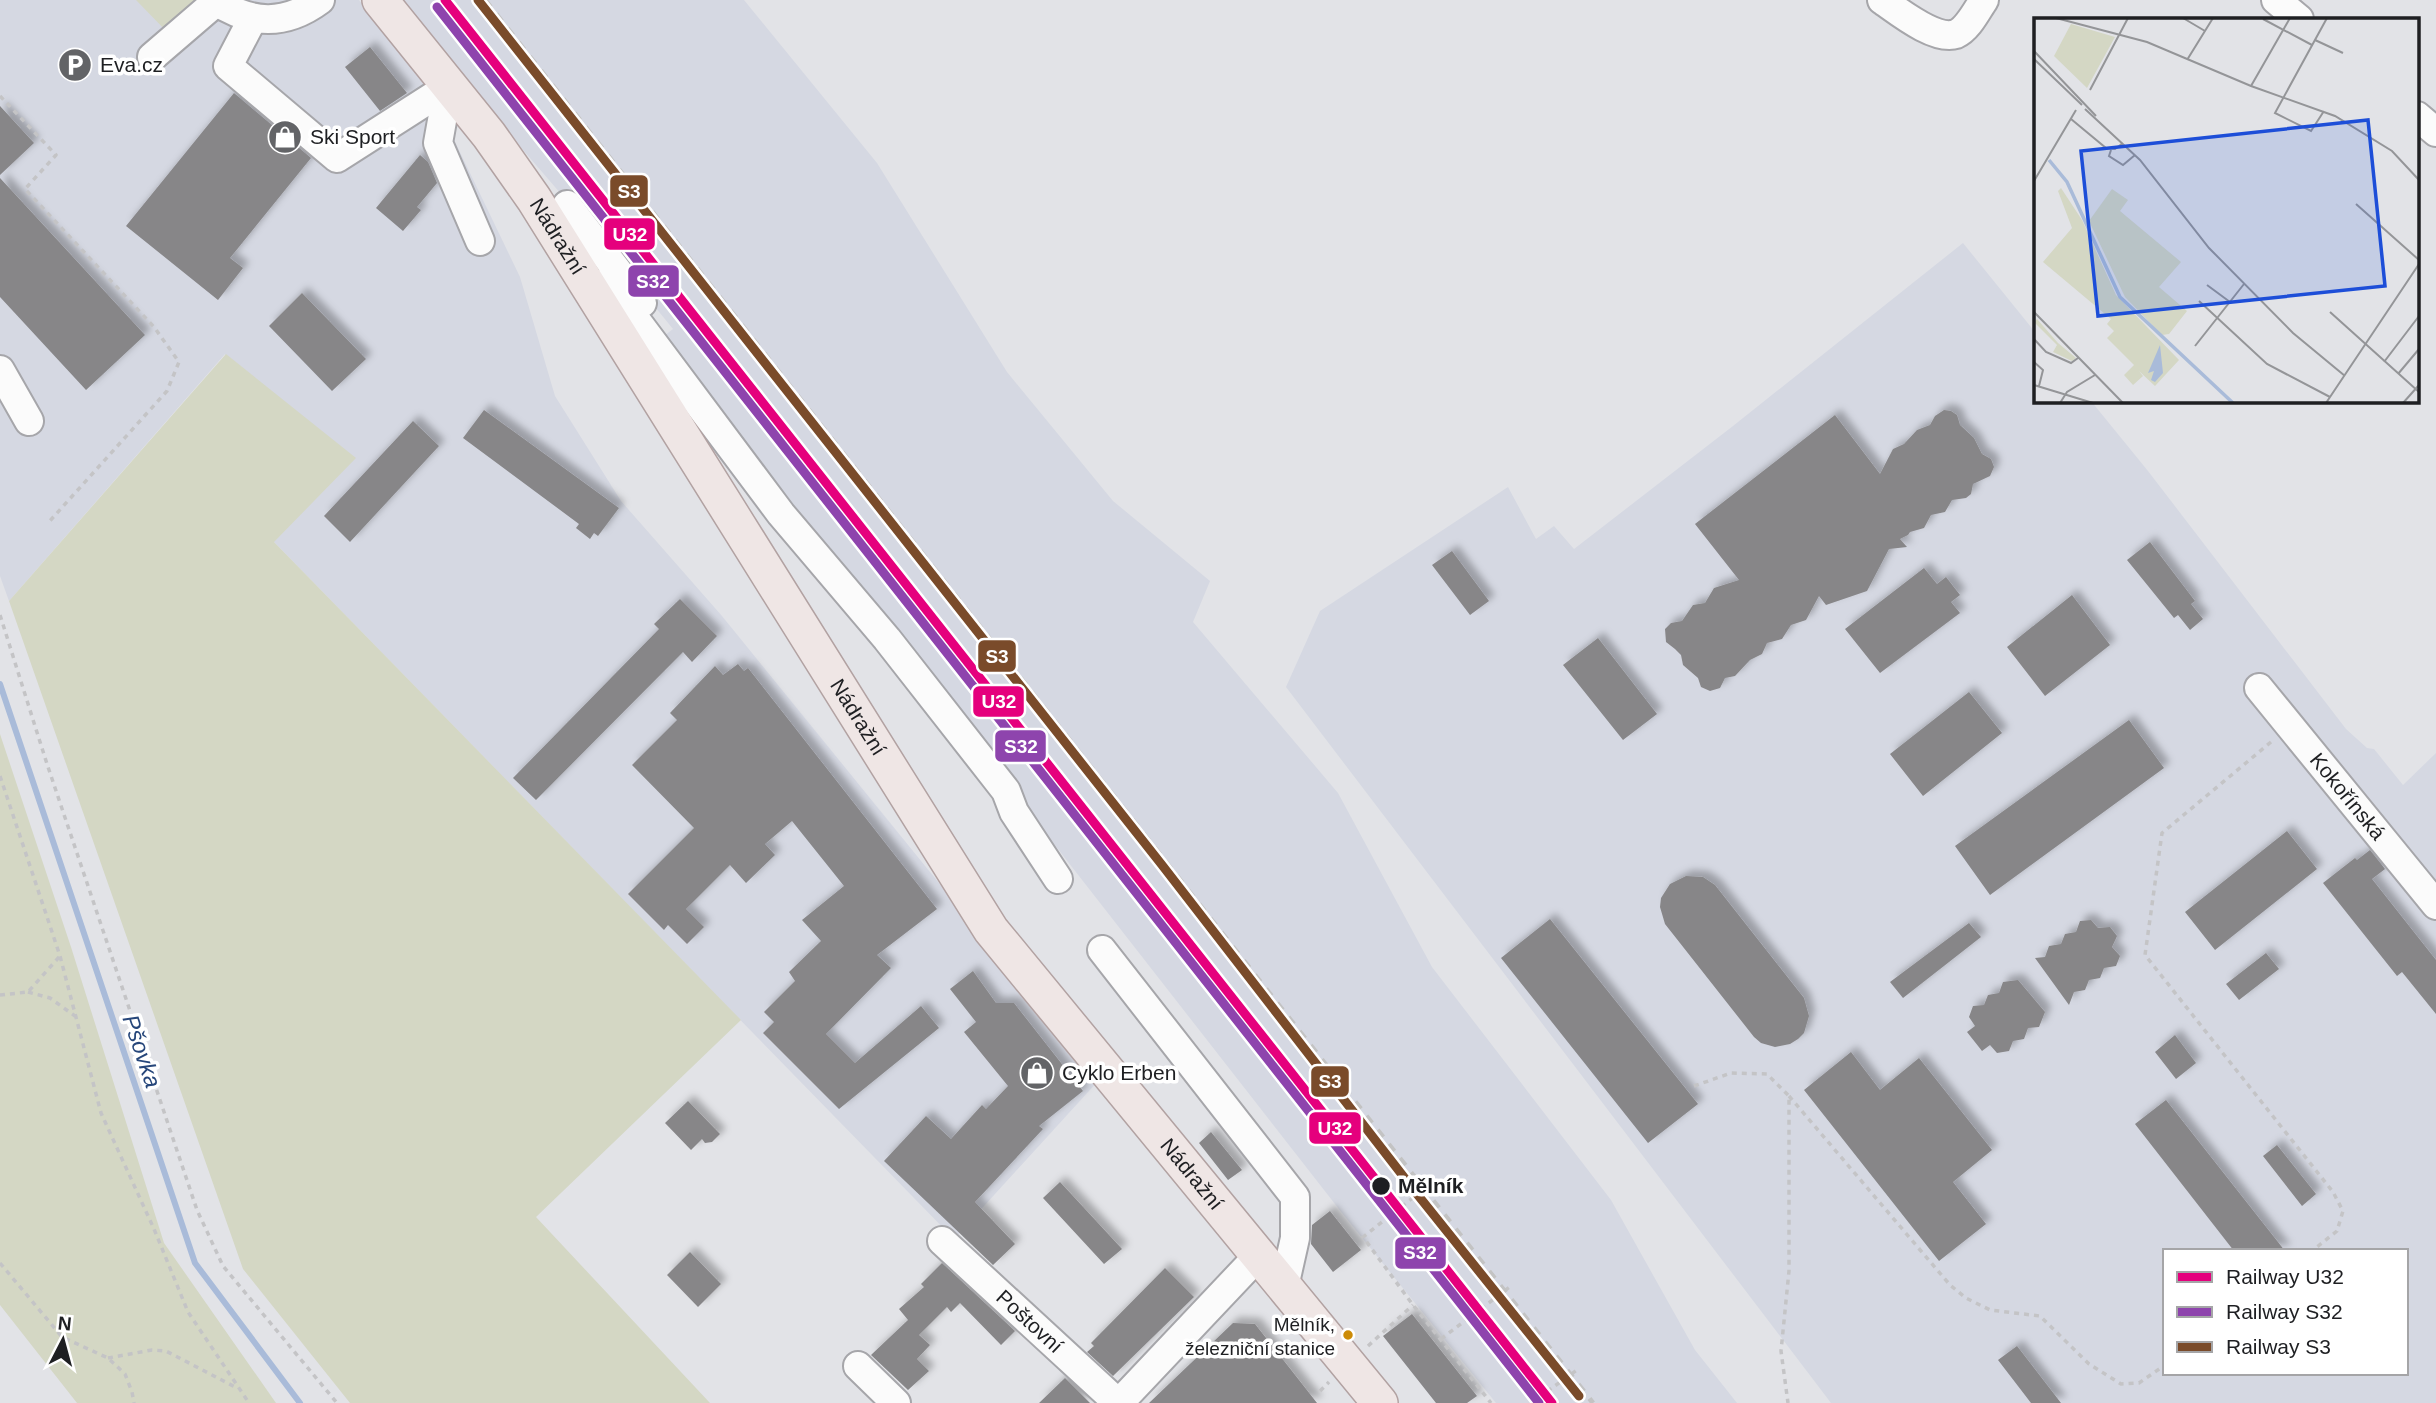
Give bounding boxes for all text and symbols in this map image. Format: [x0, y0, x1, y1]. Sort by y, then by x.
inset map [2034, 18, 2418, 402]
parking icon: Eva.cz [56, 46, 94, 84]
place label: Eva.cz [100, 53, 163, 76]
shop icon: Ski Sport [266, 118, 304, 156]
place label: Ski Sport [310, 125, 395, 148]
line badge: S3 [609, 174, 649, 208]
text: S3 [617, 181, 641, 202]
street label: Nádražní [526, 194, 590, 279]
line badge: U32 [603, 217, 656, 251]
text: U32 [613, 224, 647, 245]
line badge: S32 [627, 264, 680, 298]
text: S32 [636, 271, 670, 292]
line badge: S3 [977, 639, 1017, 673]
text: S3 [985, 646, 1009, 667]
street label: Nádražní [826, 675, 891, 759]
line badge: U32 [972, 685, 1025, 718]
text: U32 [982, 691, 1016, 712]
line badge: S32 [994, 729, 1047, 763]
text: S32 [1004, 736, 1038, 757]
street label: Kokořínská [2306, 748, 2390, 844]
water label: Pšovka [117, 1011, 167, 1091]
shop icon: Cyklo Erben [1018, 1054, 1056, 1092]
place label: Cyklo Erben [1062, 1061, 1176, 1084]
line badge: S3 [1310, 1065, 1350, 1098]
text: S3 [1318, 1071, 1342, 1092]
line badge: U32 [1308, 1111, 1362, 1145]
text: U32 [1318, 1118, 1352, 1139]
street label: Nádražní [1156, 1134, 1228, 1214]
place label: Mělník [1398, 1174, 1464, 1197]
marker: Mělník [1370, 1175, 1392, 1197]
line badge: S32 [1394, 1236, 1447, 1270]
text: S32 [1403, 1242, 1437, 1263]
legend [2163, 1249, 2408, 1375]
text: Railway U32 [2226, 1265, 2344, 1288]
street label: Poštovní [992, 1285, 1068, 1357]
text: Railway S32 [2226, 1300, 2343, 1323]
north arrow [28, 1305, 98, 1375]
text: N [57, 1312, 73, 1335]
place label: Mělník, železniční stanice [1185, 1314, 1335, 1359]
marker: Mělník, železniční stanice [1341, 1328, 1355, 1342]
text: Railway S3 [2226, 1335, 2331, 1358]

